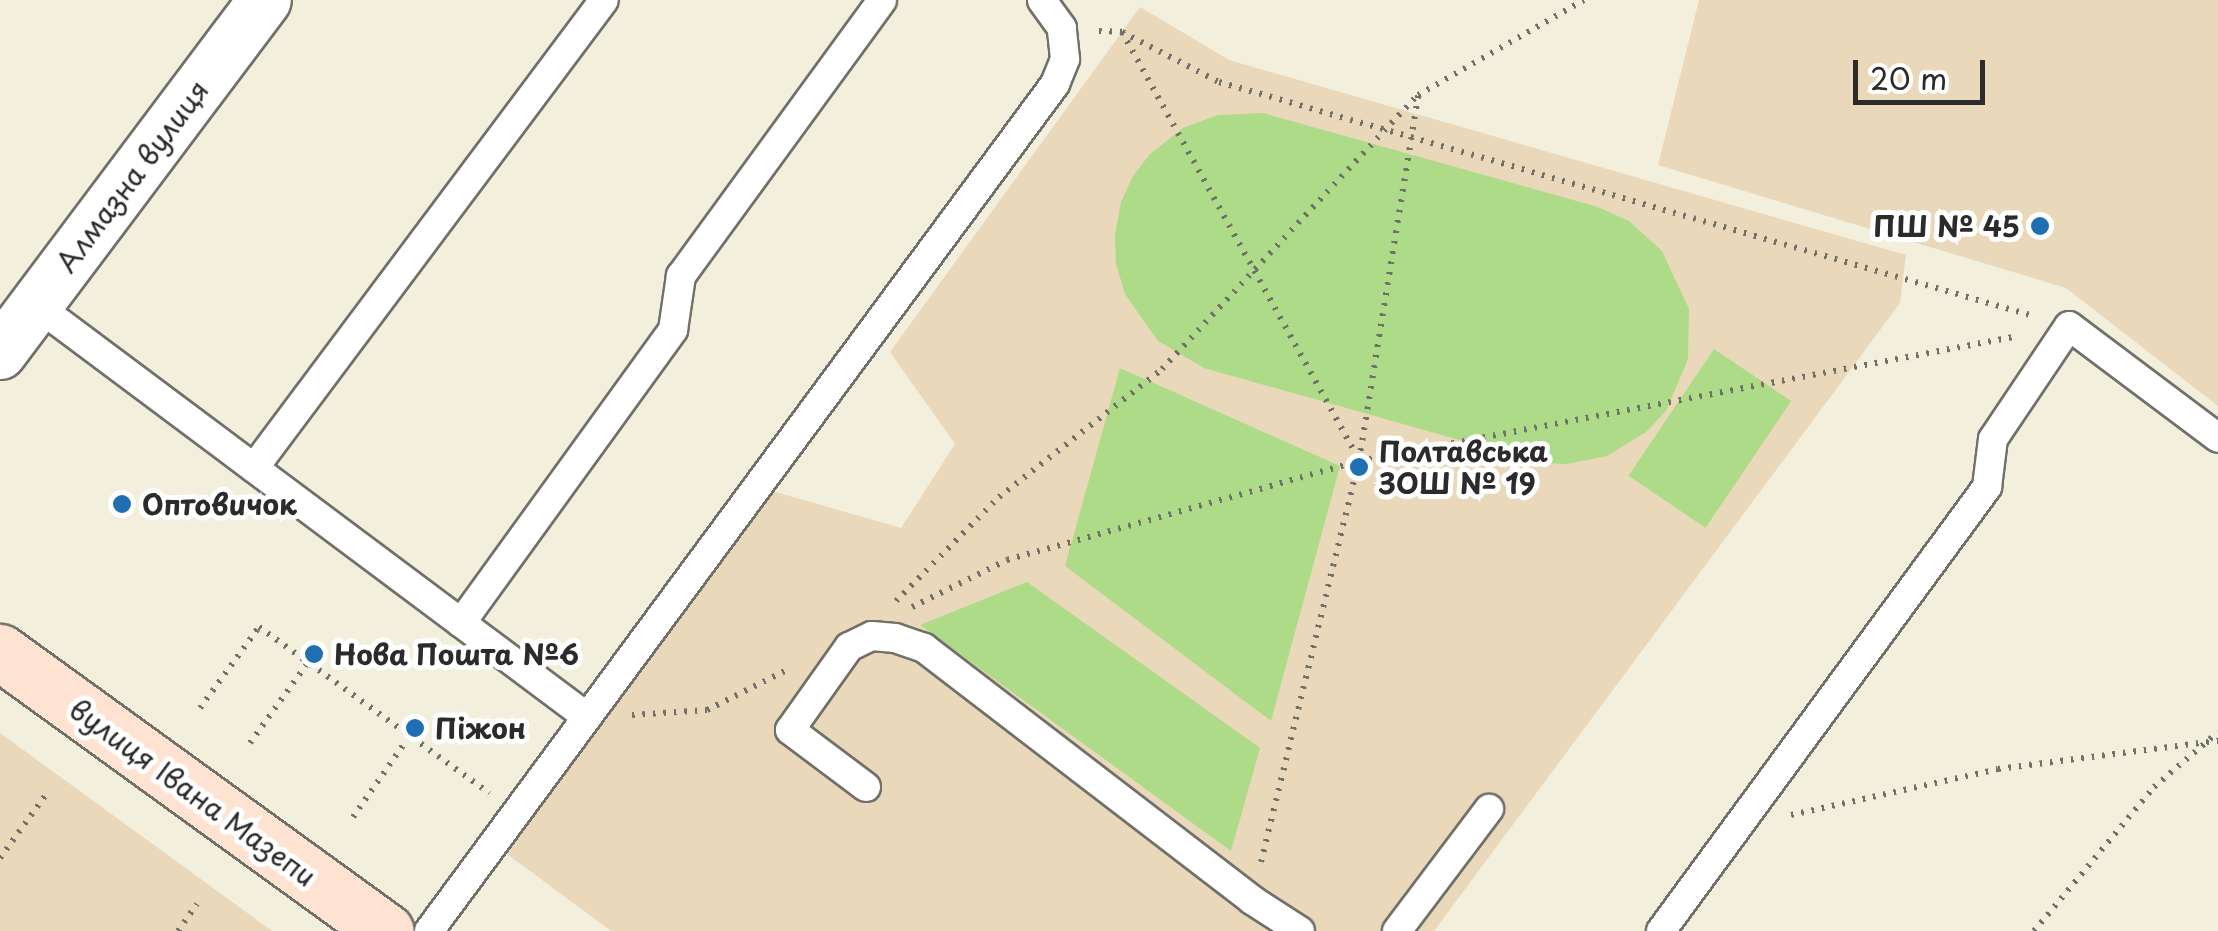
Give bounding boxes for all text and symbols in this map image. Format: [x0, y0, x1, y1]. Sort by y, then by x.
scale bar [1858, 40, 1990, 102]
text: 20 m [1870, 55, 1947, 100]
street label: Алмазна вулиця [48, 73, 216, 279]
place label: ПШ № 45 [1874, 209, 2020, 243]
marker: ПШ № 45 [2029, 215, 2051, 237]
place label: Полтавська ЗОШ № 19 [1379, 434, 1548, 500]
marker: Полтавська ЗОШ № 19 [1348, 456, 1370, 478]
place label: Оптовичок [142, 487, 297, 521]
marker: Оптовичок [111, 493, 133, 515]
place label: Нова Пошта №6 [334, 637, 581, 671]
marker: Нова Пошта №6 [303, 643, 325, 665]
street label: вулиця Івана Мазепи [63, 691, 323, 893]
place label: Піжон [435, 711, 526, 745]
marker: Піжон [404, 717, 426, 739]

